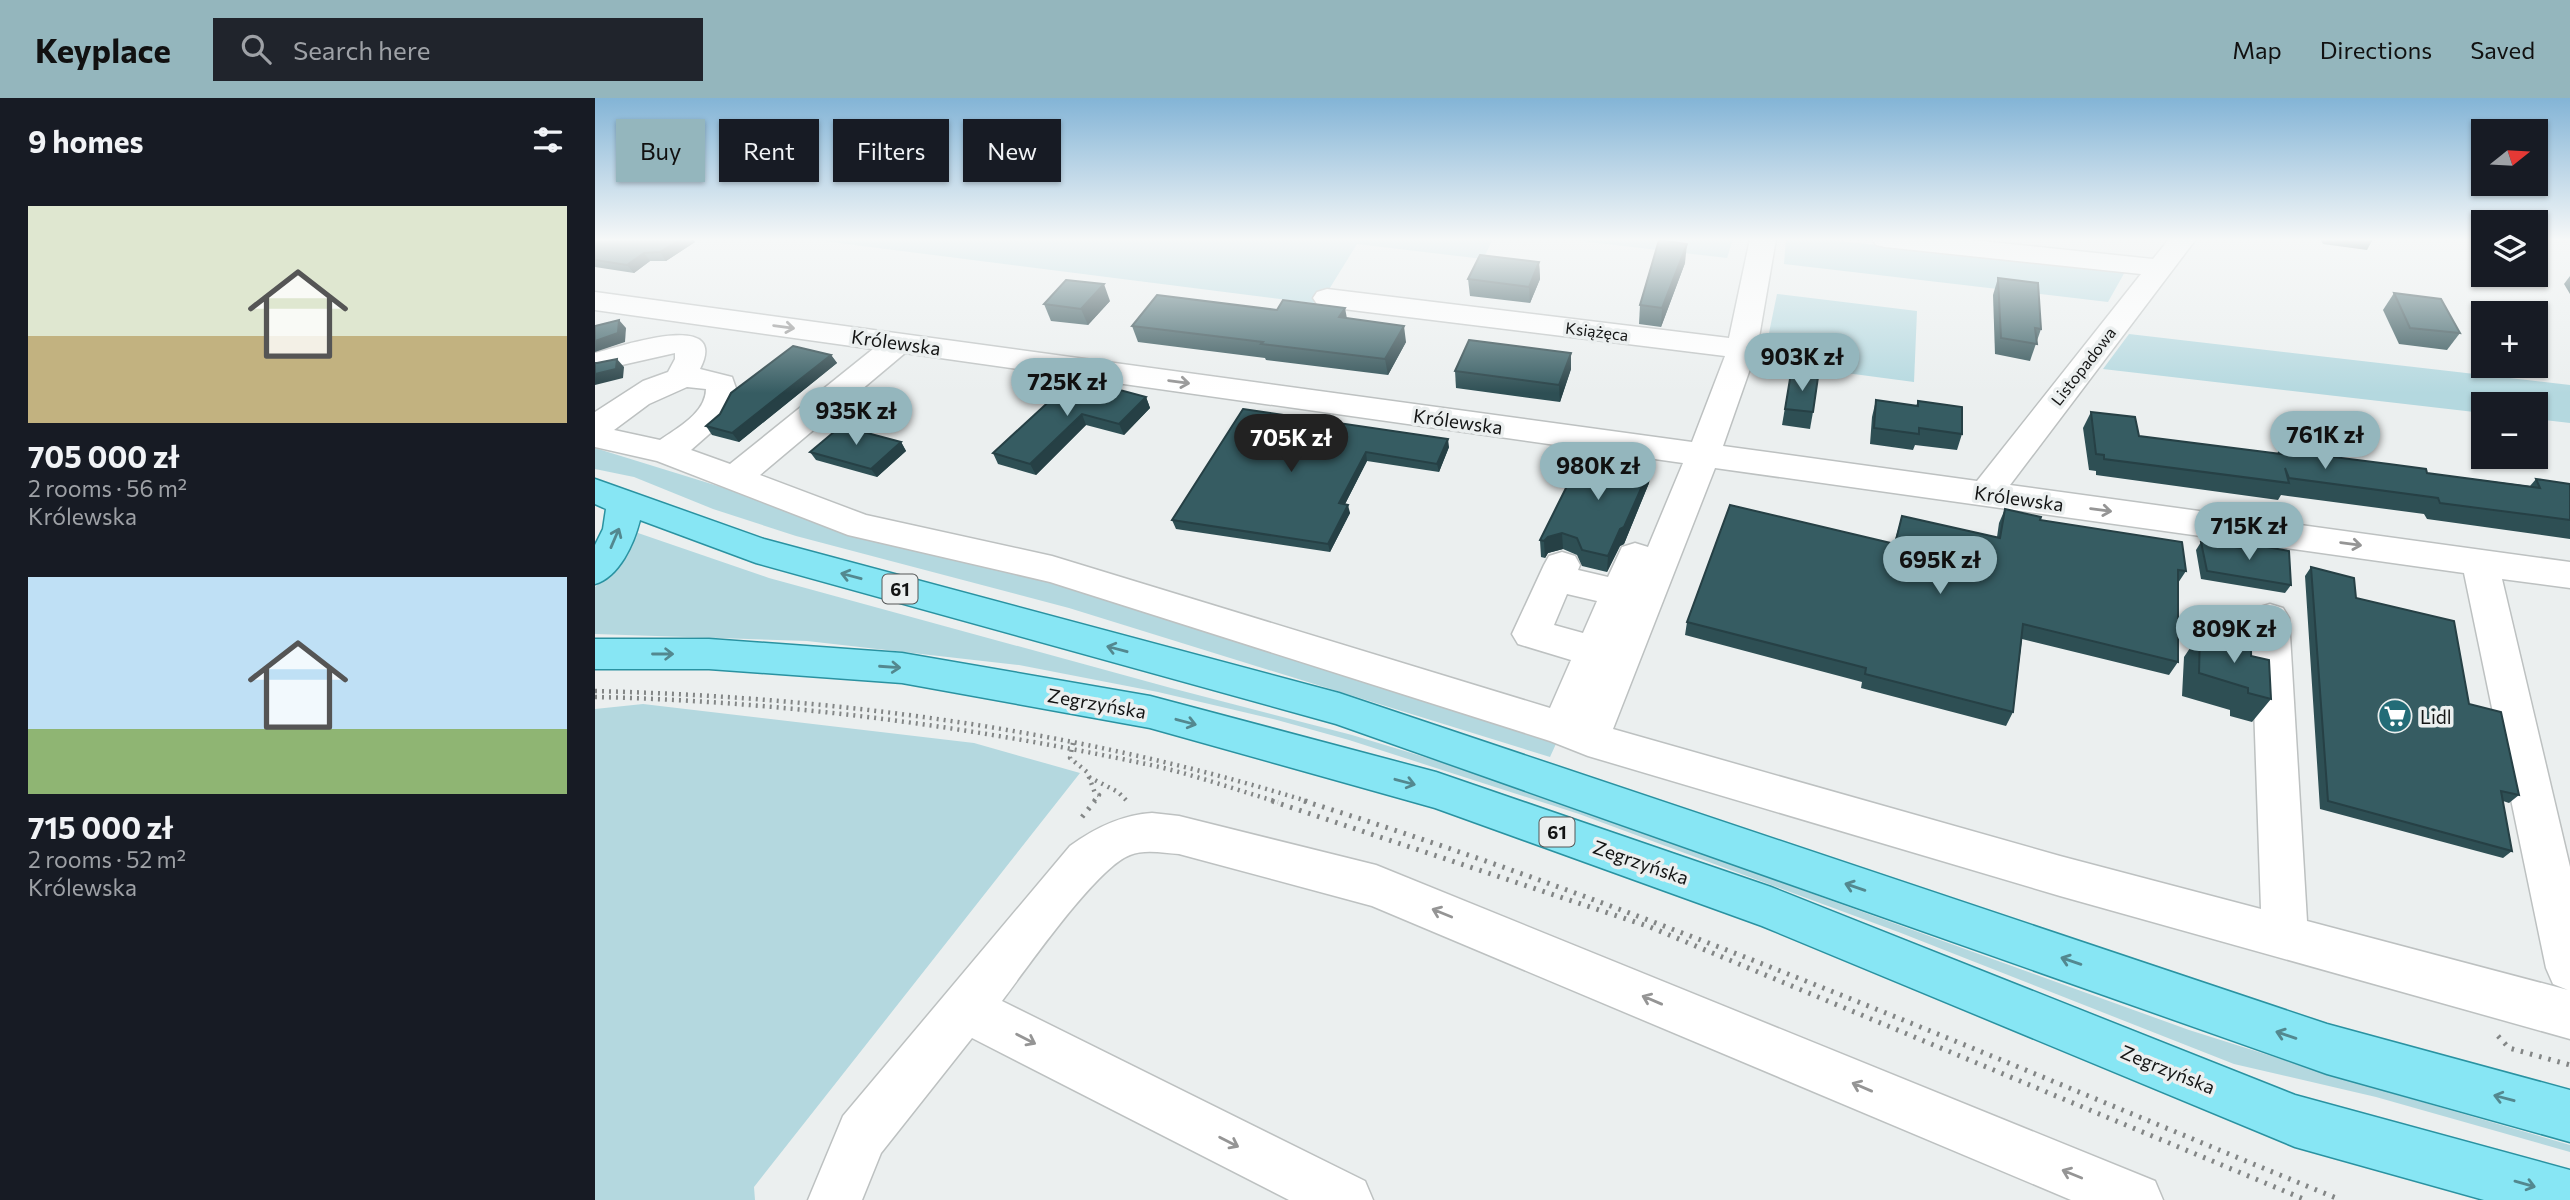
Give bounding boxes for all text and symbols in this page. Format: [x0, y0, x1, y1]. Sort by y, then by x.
search box [213, 18, 703, 81]
text: Keyplace [35, 29, 171, 70]
icon: search [237, 30, 275, 68]
text: Search here [293, 34, 430, 65]
text: Map [2232, 35, 2282, 64]
text: Directions [2320, 35, 2432, 64]
text: Saved [2470, 35, 2535, 64]
chip: Buy [616, 119, 705, 182]
chip: Rent [719, 119, 819, 182]
chip: Filters [833, 119, 949, 182]
chip: New [963, 119, 1061, 182]
north arrow [2471, 119, 2548, 196]
map controls [2471, 119, 2548, 469]
icon: filters [529, 121, 567, 159]
text: 9 homes [28, 122, 143, 159]
button: layers [2471, 210, 2548, 287]
icon: home [235, 251, 361, 377]
button: + [2471, 301, 2548, 378]
street label: Książęca [1564, 318, 1630, 344]
one-way arrow [772, 321, 795, 334]
street label: Listopadowa [2047, 323, 2119, 409]
street label: Królewska [850, 324, 942, 360]
pin: 903K zł [1737, 334, 1867, 393]
text: 903K zł [1760, 342, 1844, 370]
pin: 725K zł [1002, 358, 1132, 418]
text: 725K zł [1027, 367, 1107, 395]
one-way arrow [1167, 376, 1190, 389]
pin: 935K zł [791, 388, 921, 447]
button: − [2471, 392, 2548, 469]
text: 935K zł [815, 396, 897, 424]
street label: Królewska [1412, 403, 1504, 439]
pin: 761K zł [2260, 412, 2390, 471]
pin: 705K zł [1226, 414, 1356, 474]
text: 761K zł [2286, 420, 2364, 448]
text: 705K zł [1250, 423, 1332, 451]
text: 705 000 zł [28, 437, 179, 474]
pin: 980K zł [1533, 442, 1663, 502]
text: 980K zł [1556, 451, 1640, 479]
text: 2 rooms · 56 m² [28, 474, 187, 502]
street label: Królewska [1973, 480, 2065, 516]
text: Królewska [28, 502, 137, 530]
one-way arrow [2089, 503, 2112, 516]
pin: 715K zł [2184, 503, 2314, 562]
text: 715K zł [2211, 511, 2287, 539]
one-way arrow [609, 528, 622, 549]
pin: 695K zł [1875, 536, 2005, 596]
one-way arrow [2339, 538, 2362, 551]
text: 695K zł [1899, 545, 1981, 573]
one-way arrow [840, 568, 862, 581]
road number: 61 [883, 574, 917, 603]
pin: 809K zł [2169, 606, 2299, 665]
text: 809K zł [2192, 614, 2276, 642]
icon: home [235, 622, 361, 748]
one-way arrow [1107, 641, 1129, 654]
one-way arrow [651, 647, 674, 661]
one-way arrow [878, 661, 901, 674]
street label: Zegrzyńska [1046, 683, 1148, 723]
supermarket icon: Lidl [2376, 697, 2414, 735]
place label: Lidl [2420, 705, 2452, 728]
one-way arrow [1175, 716, 1197, 729]
one-way arrow [1394, 776, 1416, 789]
text: 715 000 zł [28, 808, 173, 845]
road number: 61 [1539, 818, 1574, 846]
street label: Zegrzyńska [1590, 835, 1692, 889]
text: 2 rooms · 52 m² [28, 845, 186, 873]
text: Królewska [28, 873, 137, 901]
one-way arrow [1845, 880, 1867, 892]
one-way arrow [1431, 906, 1453, 919]
one-way arrow [2060, 954, 2082, 966]
one-way arrow [1642, 993, 1663, 1006]
one-way arrow [2275, 1028, 2297, 1040]
one-way arrow [1015, 1033, 1036, 1047]
street label: Zegrzyńska [2117, 1040, 2219, 1098]
one-way arrow [1852, 1080, 1874, 1093]
one-way arrow [2493, 1090, 2515, 1103]
one-way arrow [1219, 1135, 1239, 1149]
one-way arrow [2062, 1167, 2084, 1180]
one-way arrow [2513, 1178, 2536, 1191]

